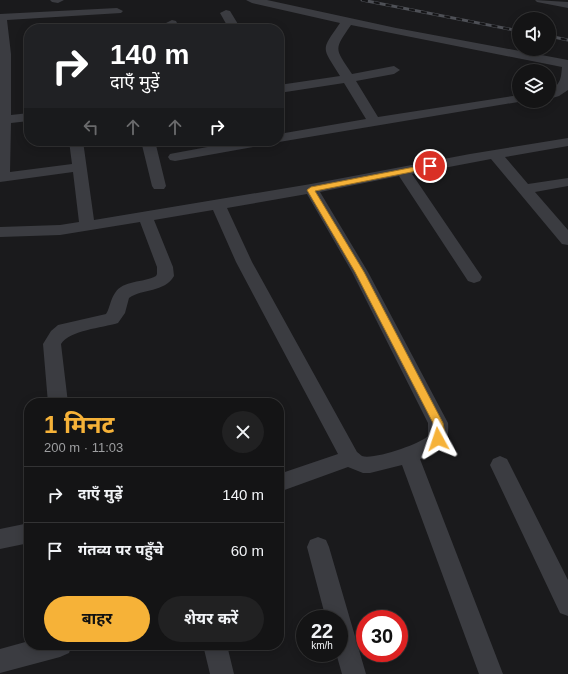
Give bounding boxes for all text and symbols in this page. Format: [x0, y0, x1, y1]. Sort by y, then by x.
map controls [512, 12, 556, 108]
button: sound [512, 12, 556, 56]
text: 140 m [110, 39, 189, 70]
icon: right [44, 40, 96, 92]
button: layers [512, 64, 556, 108]
text: दाएँ मुड़ें [110, 72, 160, 92]
icon: left [80, 116, 102, 138]
icon: ahead [122, 116, 144, 138]
icon: ahead [164, 116, 186, 138]
icon: right [206, 116, 228, 138]
pin [413, 149, 447, 183]
icon: arrive [419, 155, 441, 177]
text: 1 मिनट [44, 411, 114, 438]
button: close [222, 411, 264, 453]
position arrow [417, 418, 459, 460]
text: 200 m · 11:03 [44, 440, 123, 455]
icon: right [44, 484, 66, 506]
text: दाएँ मुड़ें [78, 485, 122, 502]
text: 140 m [222, 486, 264, 503]
icon: arrive [44, 540, 66, 562]
text: गंतव्य पर पहुँचे [78, 541, 163, 558]
text: 60 m [231, 542, 264, 559]
button: बाहर [44, 596, 150, 642]
button: शेयर करें [158, 596, 264, 642]
speed limit sign: 30 [356, 610, 408, 662]
text: 22 [311, 620, 333, 642]
text: km/h [311, 640, 333, 651]

